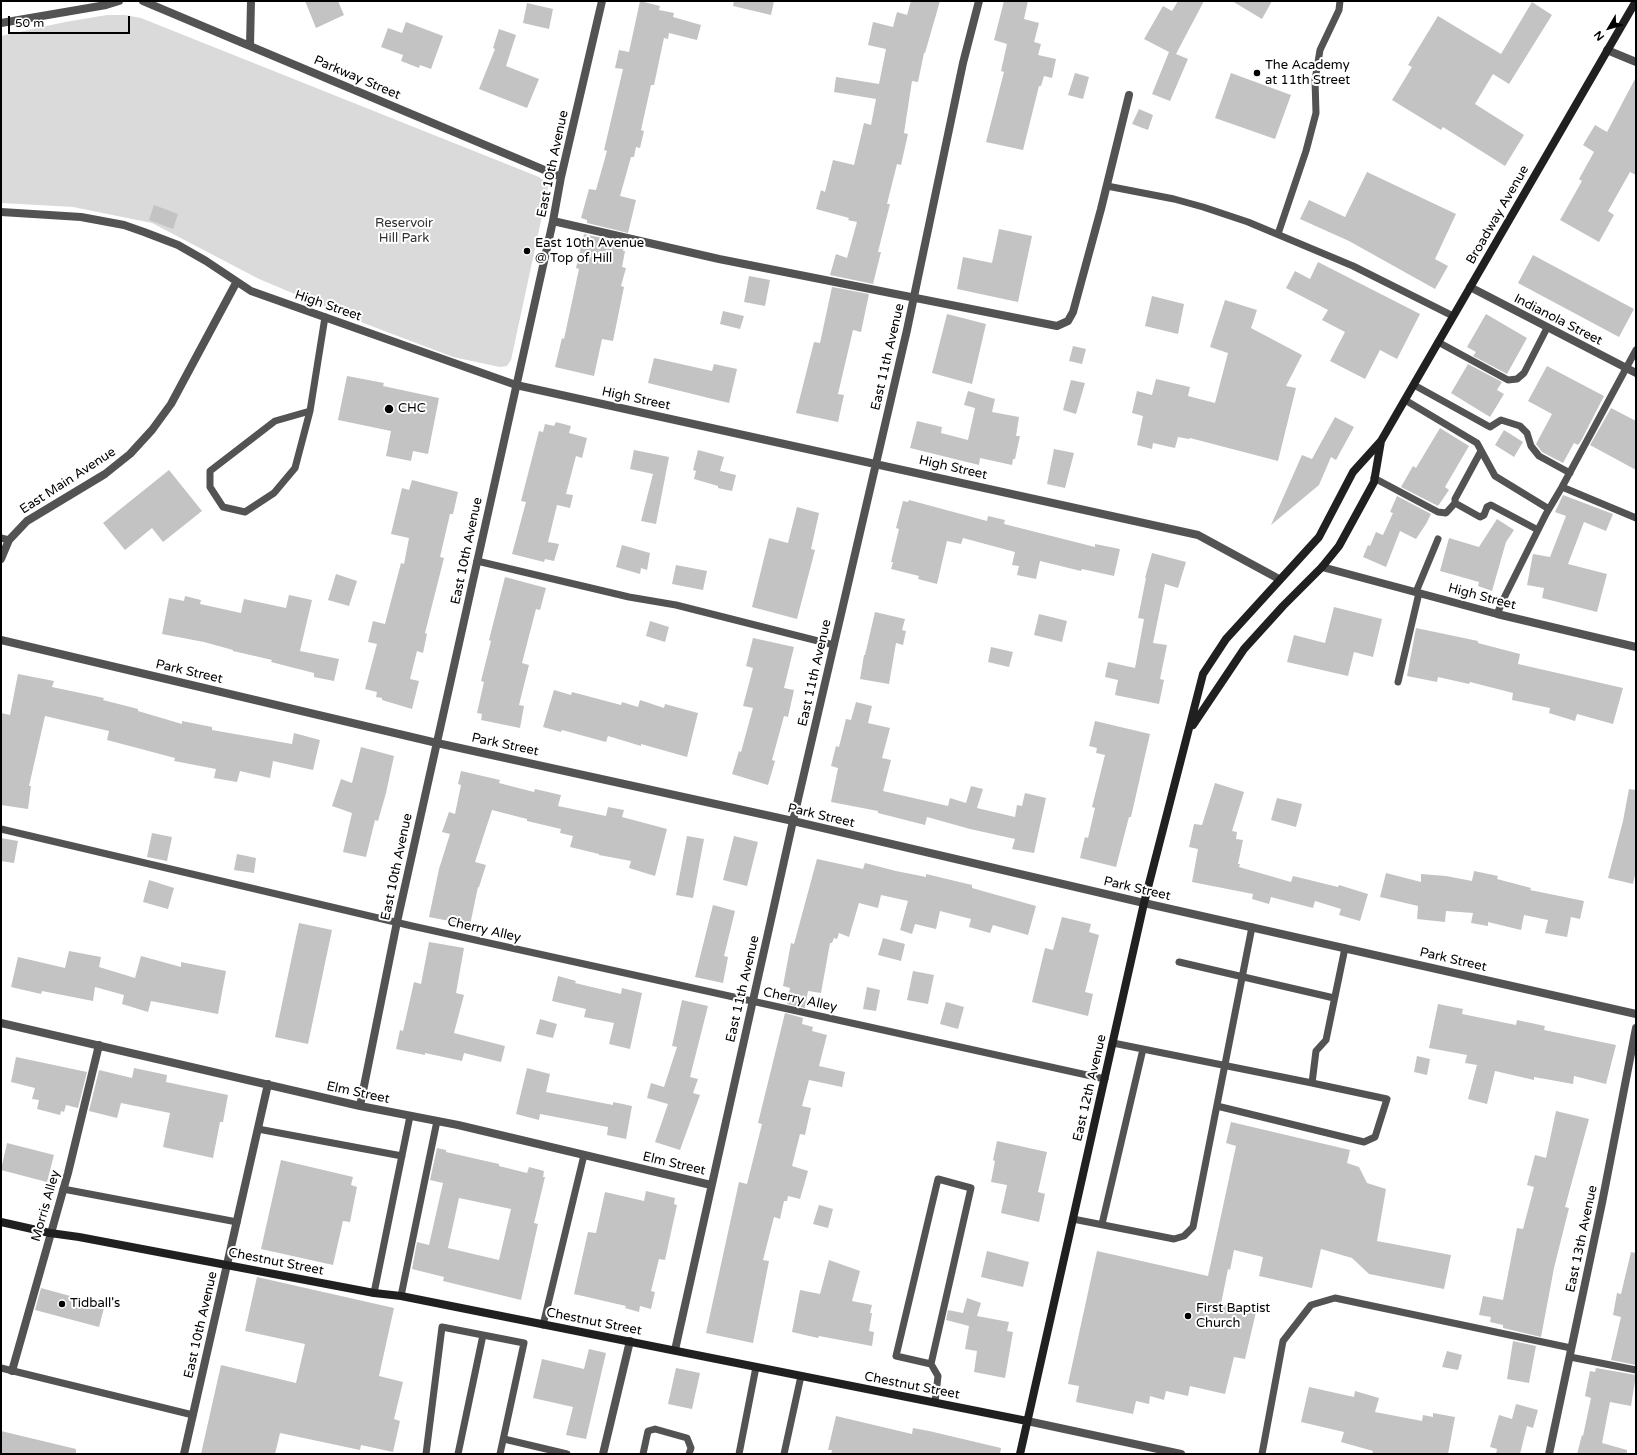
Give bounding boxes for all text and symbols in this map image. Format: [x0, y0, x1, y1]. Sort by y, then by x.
scale bar [10, 8, 132, 34]
north arrow [1589, 8, 1629, 48]
text: 50 m [15, 16, 44, 30]
text: N [1591, 28, 1607, 43]
street label: Parkway Street [311, 53, 403, 103]
place label: The Academy at 11th Street [1265, 58, 1350, 89]
marker: The Academy at 11th Street [1252, 68, 1262, 78]
street label: East 10th Avenue [534, 109, 572, 219]
street label: Broadway Avenue [1463, 163, 1533, 267]
park label: Reservoir Hill Park [375, 216, 433, 247]
place label: East 10th Avenue @ Top of Hill [535, 236, 644, 267]
marker: East 10th Avenue @ Top of Hill [522, 246, 532, 256]
street label: High Street [293, 287, 363, 325]
street label: Indianola Street [1511, 291, 1605, 349]
street label: East 11th Avenue [868, 302, 908, 412]
street label: High Street [600, 384, 672, 414]
place label: CHC [398, 401, 426, 417]
marker: CHC [383, 403, 395, 415]
street label: East Main Avenue [17, 444, 119, 518]
street label: High Street [917, 453, 989, 483]
street label: East 10th Avenue [448, 496, 486, 606]
street label: High Street [1446, 580, 1518, 614]
street label: East 11th Avenue [795, 618, 835, 728]
street label: Park Street [154, 657, 224, 687]
street label: Park Street [470, 730, 540, 760]
street label: Park Street [786, 801, 856, 831]
street label: East 10th Avenue [378, 812, 416, 922]
street label: Park Street [1102, 874, 1172, 904]
street label: Cherry Alley [446, 914, 522, 946]
street label: East 11th Avenue [723, 934, 763, 1044]
street label: Park Street [1418, 945, 1488, 975]
street label: Cherry Alley [762, 985, 838, 1015]
street label: East 12th Avenue [1070, 1033, 1110, 1143]
street label: Elm Street [325, 1079, 391, 1107]
street label: Elm Street [641, 1149, 707, 1179]
street label: Morris Alley [28, 1169, 64, 1243]
street label: East 13th Avenue [1563, 1184, 1601, 1294]
street label: Chestnut Street [227, 1245, 325, 1279]
street label: East 10th Avenue [181, 1270, 221, 1380]
place label: Tidball's [70, 1296, 120, 1312]
marker: Tidball's [57, 1299, 67, 1309]
place label: First Baptist Church [1196, 1301, 1270, 1332]
street label: Chestnut Street [545, 1305, 643, 1339]
marker: First Baptist Church [1183, 1311, 1193, 1321]
street label: Chestnut Street [863, 1369, 961, 1403]

